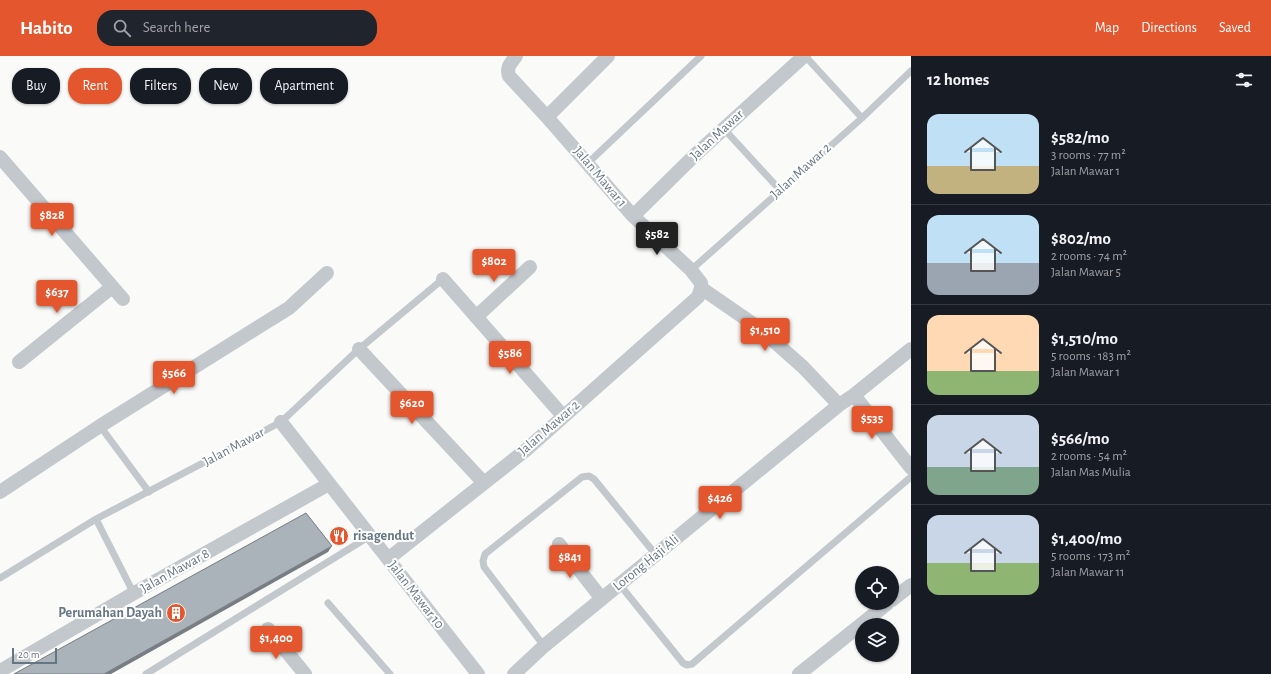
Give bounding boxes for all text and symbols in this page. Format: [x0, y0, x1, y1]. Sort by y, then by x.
search box [97, 10, 377, 46]
icon: search [111, 17, 133, 39]
text: Habito [20, 19, 73, 38]
text: Search here [143, 20, 210, 35]
text: Map [1095, 21, 1119, 35]
text: Directions [1141, 21, 1197, 35]
text: Saved [1219, 21, 1251, 35]
chip: Buy [12, 68, 60, 104]
chip: Rent [68, 68, 122, 104]
chip: Filters [130, 68, 191, 104]
chip: New [199, 68, 252, 104]
chip: Apartment [260, 68, 348, 104]
icon: filters [1233, 69, 1255, 91]
text: 12 homes [927, 71, 989, 88]
street label: Jalan Mawar [688, 107, 747, 163]
text: $582/mo [1051, 129, 1109, 146]
icon: home [959, 130, 1007, 178]
street label: Jalan Mawar 2 [768, 140, 834, 202]
street label: Jalan Mawar 1 [571, 144, 629, 210]
text: 3 rooms · 77 m² [1051, 149, 1126, 162]
text: Jalan Mawar 1 [1051, 165, 1120, 178]
pin: $828 [28, 203, 76, 237]
text: $828 [40, 209, 64, 222]
pin: $582 [633, 222, 681, 256]
text: $582 [645, 228, 669, 241]
text: $802/mo [1051, 230, 1111, 247]
icon: home [959, 231, 1007, 279]
pin: $802 [470, 249, 518, 283]
text: 2 rooms · 74 m² [1051, 250, 1127, 263]
text: $802 [481, 255, 507, 268]
text: Jalan Mawar 5 [1051, 266, 1121, 279]
pin: $637 [33, 280, 81, 314]
text: $637 [45, 286, 69, 299]
pin: $1,510 [732, 318, 798, 352]
text: $1,510 [750, 324, 780, 337]
text: $1,510/mo [1051, 330, 1118, 347]
icon: home [959, 331, 1007, 379]
pin: $586 [486, 341, 534, 375]
text: $586 [498, 347, 522, 360]
text: 5 rooms · 183 m² [1051, 350, 1131, 363]
pin: $566 [150, 361, 198, 395]
text: Jalan Mawar 1 [1051, 366, 1120, 379]
text: $566 [162, 367, 186, 380]
pin: $620 [388, 391, 436, 425]
text: $620 [399, 397, 425, 410]
street label: Jalan Mawar 2 [516, 398, 582, 458]
pin: $535 [848, 406, 896, 440]
text: $535 [861, 412, 883, 425]
street label: Jalan Mawar [201, 425, 267, 469]
text: $566/mo [1051, 430, 1109, 447]
icon: home [959, 431, 1007, 479]
text: 2 rooms · 54 m² [1051, 450, 1127, 463]
text: Jalan Mas Mulia [1051, 466, 1131, 479]
pin: $426 [696, 486, 744, 520]
text: $426 [708, 492, 732, 505]
restaurant icon: risagendut [328, 525, 350, 547]
place label: risagendut [353, 529, 414, 543]
text: $1,400/mo [1051, 530, 1122, 547]
icon: home [959, 531, 1007, 579]
street label: Lorong Haji Ali [610, 532, 682, 594]
pin: $841 [546, 545, 594, 579]
street label: Jalan Mawar 8 [138, 546, 212, 596]
text: 5 rooms · 173 m² [1051, 550, 1130, 563]
text: $841 [558, 551, 582, 564]
street label: Jalan Mawar 10 [385, 559, 447, 631]
map controls [855, 566, 899, 662]
button: locate [855, 566, 899, 610]
text: Jalan Mawar 11 [1051, 566, 1124, 579]
building icon: Perumahan Dayah [165, 602, 187, 624]
place label: Perumahan Dayah [58, 606, 162, 620]
button: layers [855, 618, 899, 662]
pin: $1,400 [243, 626, 309, 660]
text: $1,400 [259, 632, 293, 645]
scale bar [12, 646, 57, 665]
text: 20 m [18, 649, 39, 660]

